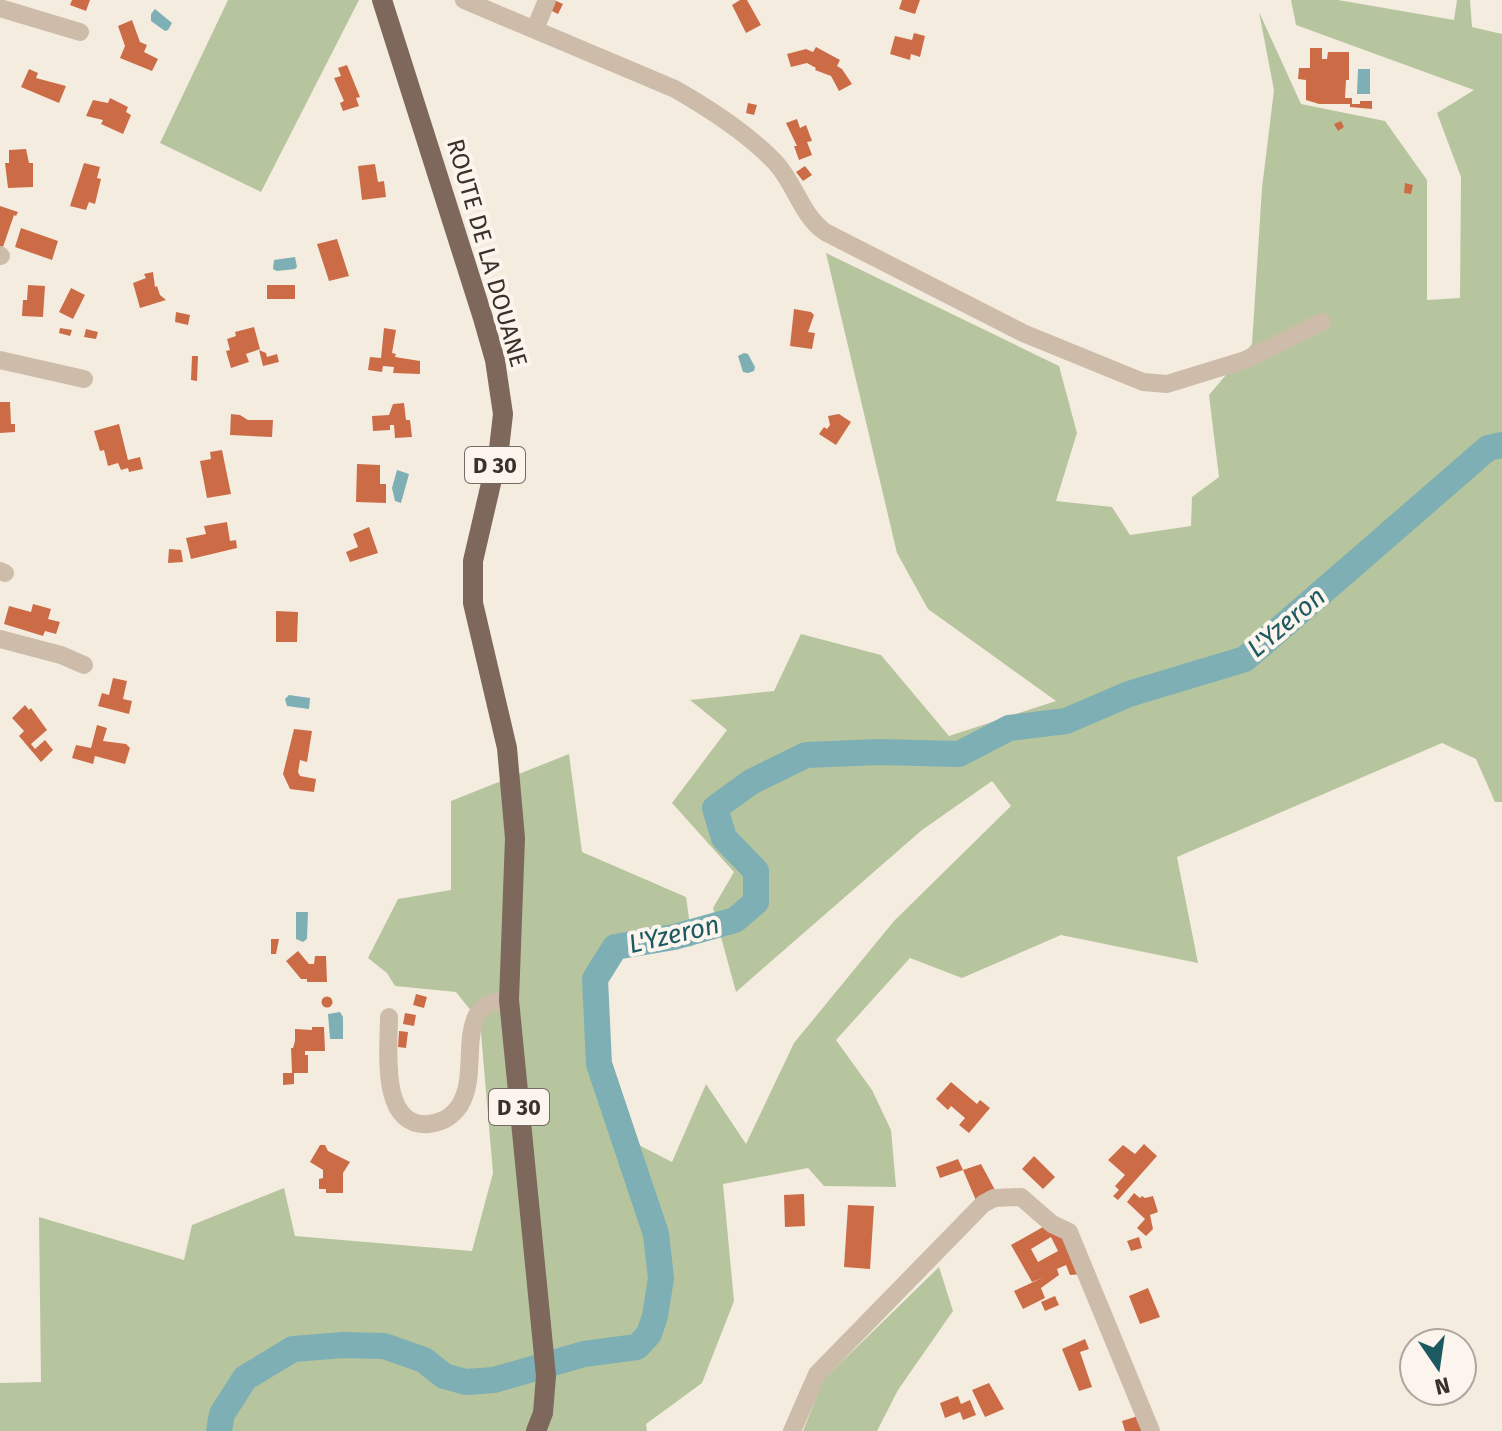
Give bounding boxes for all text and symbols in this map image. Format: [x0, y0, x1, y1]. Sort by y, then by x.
street label: ROUTE DE LA DOUANE [441, 136, 533, 370]
road number: D 30 [465, 447, 525, 483]
water label: L'Yzeron [1241, 581, 1332, 664]
water label: L'Yzeron [626, 909, 723, 960]
road number: D 30 [489, 1089, 549, 1125]
north arrow [1398, 1327, 1478, 1407]
text: N [1432, 1371, 1453, 1401]

